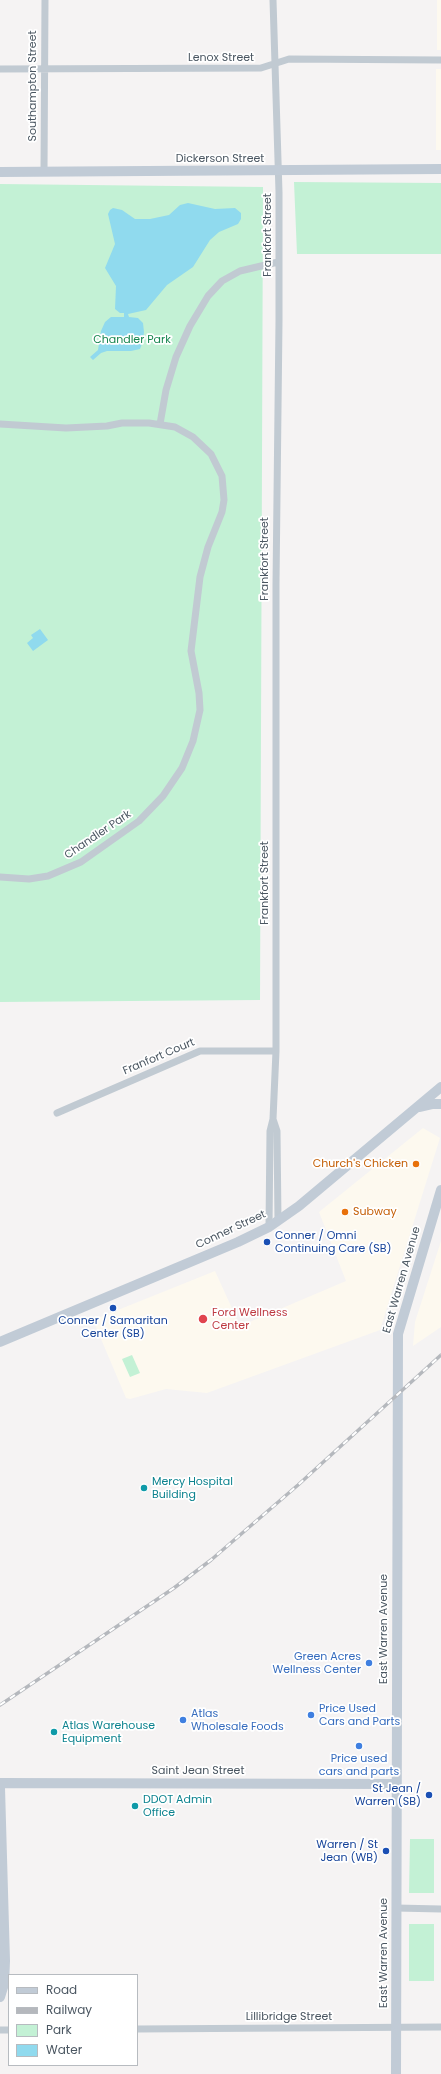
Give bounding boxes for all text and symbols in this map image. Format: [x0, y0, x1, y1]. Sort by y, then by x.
street label: Southampton Street [26, 30, 40, 142]
street label: Lenox Street [188, 51, 254, 65]
street label: Dickerson Street [176, 152, 264, 166]
street label: Frankfort Street [261, 193, 275, 277]
park label: Chandler Park [93, 333, 171, 347]
street label: Frankfort Street [258, 517, 272, 601]
street label: Chandler Park [62, 808, 134, 862]
street label: Frankfort Street [258, 841, 272, 925]
street label: Franfort Court [121, 1036, 197, 1078]
place label: Church's Chicken [313, 1157, 408, 1171]
marker: Church's Chicken [411, 1159, 421, 1169]
place label: Subway [353, 1205, 397, 1219]
marker: Subway [340, 1207, 350, 1217]
street label: Conner Street [194, 1208, 268, 1252]
street label: East Warren Avenue [380, 1225, 424, 1335]
place label: Conner / Omni Continuing Care (SB) [275, 1229, 391, 1255]
marker: Conner / Omni Continuing Care (SB) [262, 1237, 272, 1247]
marker: Conner / Samaritan Center (SB) [108, 1303, 118, 1313]
place label: Ford Wellness Center [212, 1306, 287, 1332]
marker: Ford Wellness Center [197, 1313, 209, 1325]
place label: Conner / Samaritan Center (SB) [58, 1314, 168, 1340]
place label: Mercy Hospital Building [152, 1475, 233, 1501]
marker: Mercy Hospital Building [139, 1483, 149, 1493]
street label: East Warren Avenue [377, 1574, 391, 1684]
place label: Green Acres Wellness Center [272, 1650, 361, 1676]
marker: Green Acres Wellness Center [364, 1658, 374, 1668]
place label: Price Used Cars and Parts [319, 1702, 400, 1728]
place label: Atlas Wholesale Foods [191, 1707, 284, 1733]
marker: Price Used Cars and Parts [306, 1710, 316, 1720]
marker: Atlas Wholesale Foods [178, 1715, 188, 1725]
place label: Atlas Warehouse Equipment [62, 1719, 155, 1745]
marker: Atlas Warehouse Equipment [49, 1727, 59, 1737]
marker: Price used cars and parts [354, 1741, 364, 1751]
place label: Price used cars and parts [319, 1752, 399, 1778]
street label: Saint Jean Street [152, 1764, 244, 1778]
place label: St Jean / Warren (SB) [355, 1782, 421, 1808]
marker: St Jean / Warren (SB) [424, 1790, 434, 1800]
place label: DDOT Admin Office [143, 1793, 212, 1819]
marker: DDOT Admin Office [130, 1801, 140, 1811]
place label: Warren / St Jean (WB) [316, 1838, 378, 1864]
marker: Warren / St Jean (WB) [381, 1846, 391, 1856]
street label: East Warren Avenue [377, 1898, 391, 2008]
legend [8, 1974, 138, 2066]
text: Road [46, 1981, 77, 1998]
text: Railway [46, 2001, 92, 2018]
street label: Lillibridge Street [246, 2010, 332, 2024]
text: Park [46, 2021, 72, 2038]
text: Water [46, 2041, 82, 2058]

